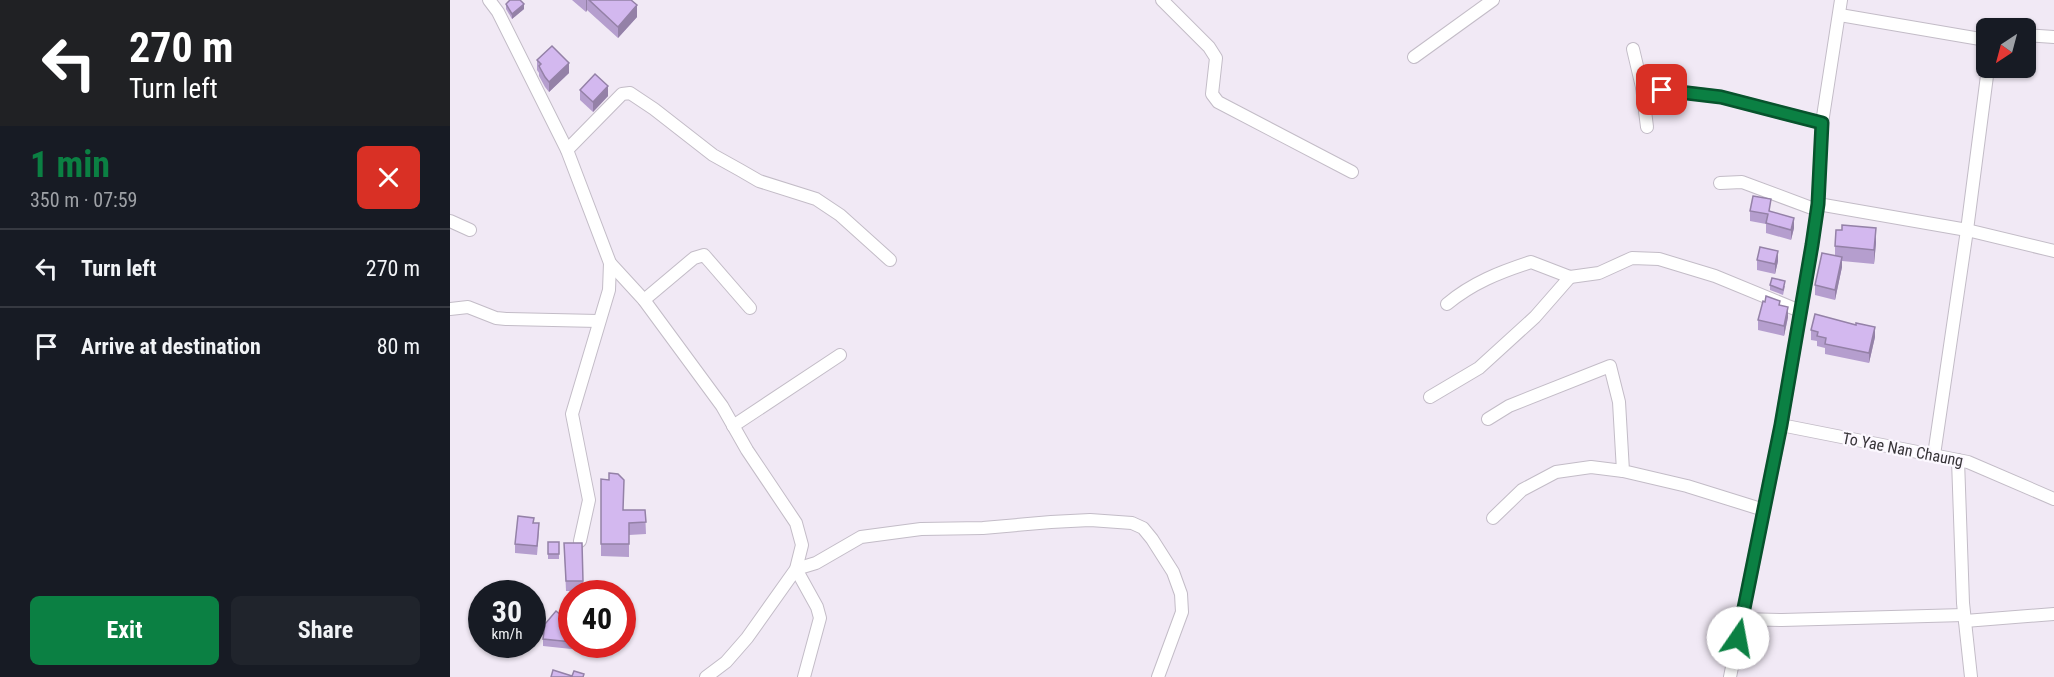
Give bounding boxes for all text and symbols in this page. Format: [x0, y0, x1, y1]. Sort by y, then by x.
north arrow [1976, 18, 2036, 78]
map controls [1976, 18, 2036, 78]
text: 270 m [129, 23, 234, 72]
icon: left [30, 24, 108, 102]
pin [1636, 64, 1687, 115]
text: Turn left [129, 73, 218, 105]
icon: arrive [1645, 73, 1678, 106]
text: 1 min [30, 144, 110, 186]
button: close [357, 146, 420, 209]
text: 350 m · 07:59 [30, 188, 137, 212]
icon: left [30, 252, 63, 285]
text: Turn left [81, 256, 156, 281]
text: 270 m [366, 256, 420, 281]
icon: arrive [30, 330, 63, 363]
text: Arrive at destination [81, 334, 261, 359]
text: 80 m [377, 334, 420, 359]
street label: To Yae Nan Chaung [1841, 428, 1965, 471]
speed limit sign: 40 [558, 580, 636, 658]
text: 30 [492, 594, 522, 629]
button: Exit [30, 596, 219, 665]
button: Share [231, 596, 420, 665]
position arrow [1706, 606, 1770, 670]
text: km/h [492, 625, 522, 643]

